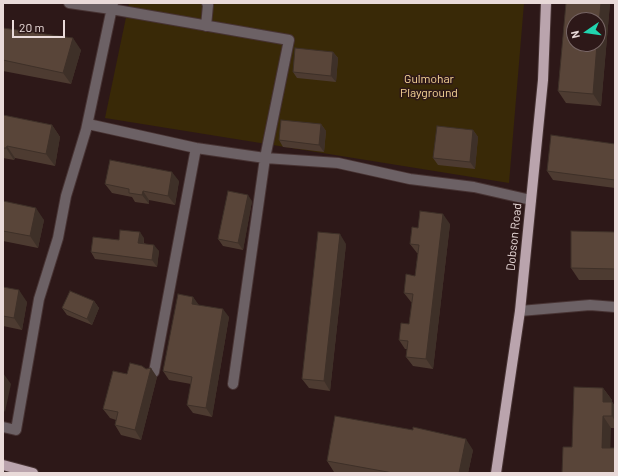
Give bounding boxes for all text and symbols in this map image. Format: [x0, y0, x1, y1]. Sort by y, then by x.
scale bar [14, 12, 67, 38]
north arrow [566, 12, 606, 52]
text: 20 m [19, 20, 45, 34]
text: N [568, 30, 582, 40]
park label: Gulmohar Playground [400, 72, 458, 100]
street label: Dobson Road [503, 202, 525, 272]

